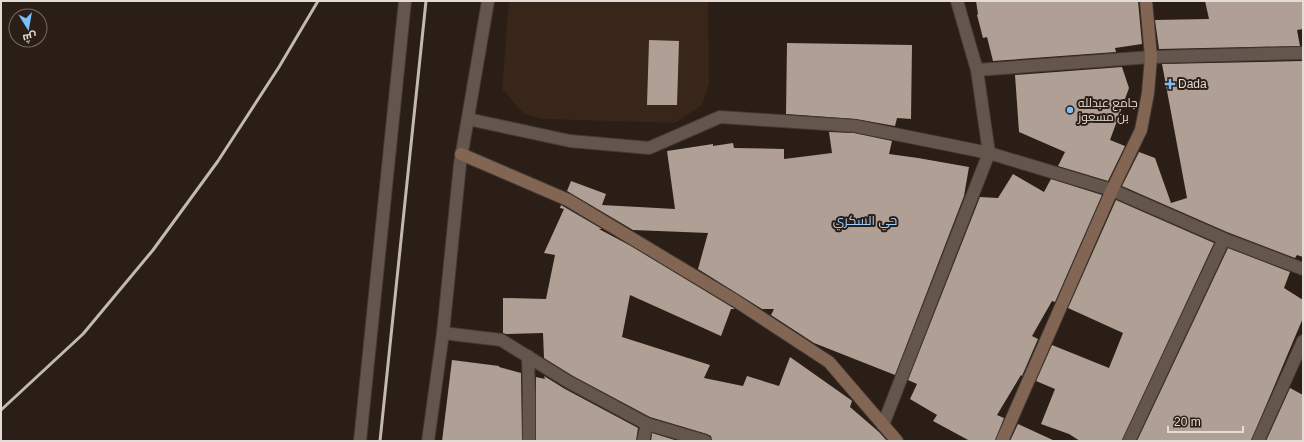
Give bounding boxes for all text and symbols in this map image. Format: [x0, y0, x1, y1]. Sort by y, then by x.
north arrow [8, 8, 48, 48]
text: ش [22, 30, 38, 45]
place label: Dada [1178, 77, 1207, 91]
marker: Dada [1165, 79, 1175, 89]
place label: جامع عبدلله بن مسعوز [1077, 96, 1138, 124]
marker: جامع عبدلله بن مسعوز [1065, 105, 1075, 115]
district label: حي السكري [833, 213, 897, 231]
scale bar [1168, 408, 1243, 434]
text: 20 m [1174, 415, 1201, 429]

